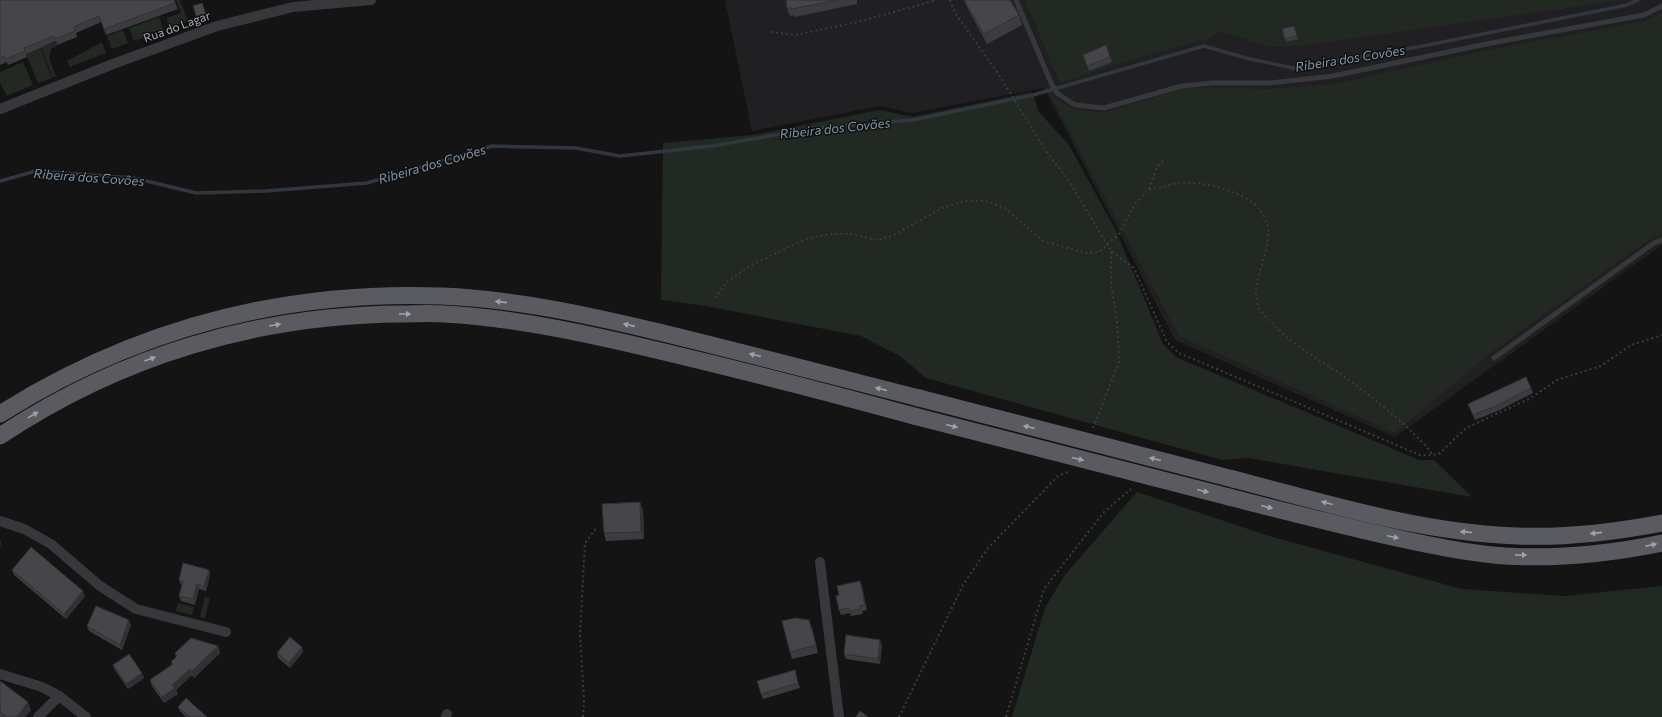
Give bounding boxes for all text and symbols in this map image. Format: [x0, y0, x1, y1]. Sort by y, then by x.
street label: Rua do Lagar [141, 7, 212, 45]
water label: Ribeira dos Covões [1294, 41, 1406, 75]
water label: Ribeira dos Covões [779, 114, 891, 142]
water label: Ribeira dos Covões [376, 141, 488, 187]
water label: Ribeira dos Covões [33, 165, 145, 189]
one-way arrow [495, 299, 507, 306]
one-way arrow [399, 311, 412, 317]
one-way arrow [269, 322, 282, 328]
one-way arrow [623, 322, 635, 328]
one-way arrow [749, 352, 761, 358]
one-way arrow [145, 356, 157, 362]
one-way arrow [875, 385, 887, 391]
one-way arrow [27, 412, 39, 419]
one-way arrow [946, 423, 958, 429]
one-way arrow [1023, 423, 1035, 429]
one-way arrow [1071, 456, 1084, 462]
one-way arrow [1149, 456, 1161, 462]
one-way arrow [1198, 488, 1210, 494]
one-way arrow [1321, 500, 1333, 506]
one-way arrow [1261, 504, 1273, 510]
one-way arrow [1460, 528, 1472, 535]
one-way arrow [1590, 530, 1602, 537]
one-way arrow [1387, 535, 1399, 541]
one-way arrow [1645, 542, 1657, 548]
one-way arrow [1515, 552, 1527, 559]

